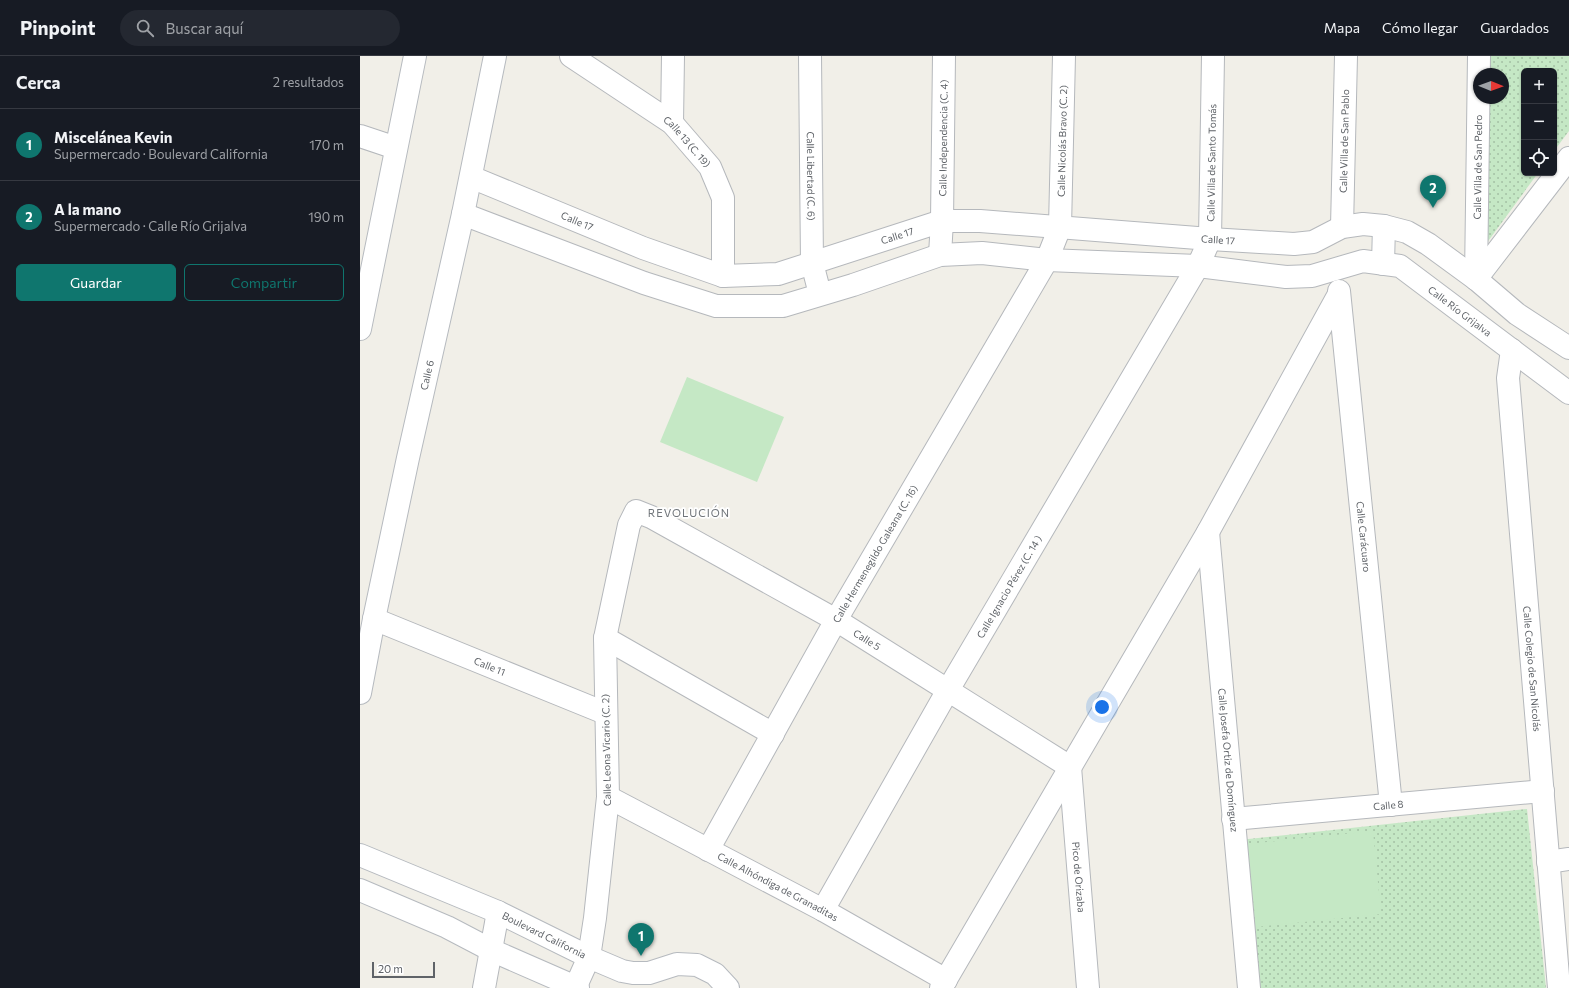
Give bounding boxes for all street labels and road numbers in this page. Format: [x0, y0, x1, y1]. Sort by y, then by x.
street label: Calle Independencia (C. 4) [936, 79, 950, 197]
street label: Calle Nicolás Bravo (C. 2) [1055, 85, 1069, 197]
street label: Calle Villa de San Pablo [1337, 89, 1351, 193]
street label: Calle Villa de Santo Tomás [1204, 103, 1218, 222]
street label: Calle 13 (C. 19) [661, 113, 713, 170]
street label: Calle Villa de San Pedro [1471, 115, 1484, 220]
street label: Calle Libertad (C. 6) [805, 131, 818, 221]
street label: Calle 17 [559, 209, 595, 233]
street label: Calle 17 [879, 225, 915, 246]
street label: Calle 17 [1201, 232, 1235, 246]
street label: Calle Río Grijalva [1426, 283, 1494, 339]
street label: Calle 6 [418, 359, 436, 391]
street label: Calle Hermenegildo Galeana (C. 16) [830, 483, 920, 625]
street label: Calle Carácuaro [1354, 501, 1373, 573]
street label: Calle Ignacio Pérez (C. 14 ) [974, 533, 1044, 640]
street label: Calle Colegio de San Nicolás [1521, 605, 1544, 732]
street label: Calle 5 [851, 626, 883, 653]
street label: Calle 11 [472, 654, 507, 678]
street label: Calle Josefa Ortiz de Domínguez [1216, 688, 1241, 833]
street label: Calle Leona Vicario (C. 2) [599, 694, 613, 806]
street label: Calle 8 [1373, 798, 1404, 812]
street label: Pico de Orizaba [1070, 841, 1088, 913]
street label: Calle Alhóndiga de Granaditas [715, 850, 841, 924]
street label: Boulevard California [500, 909, 588, 961]

